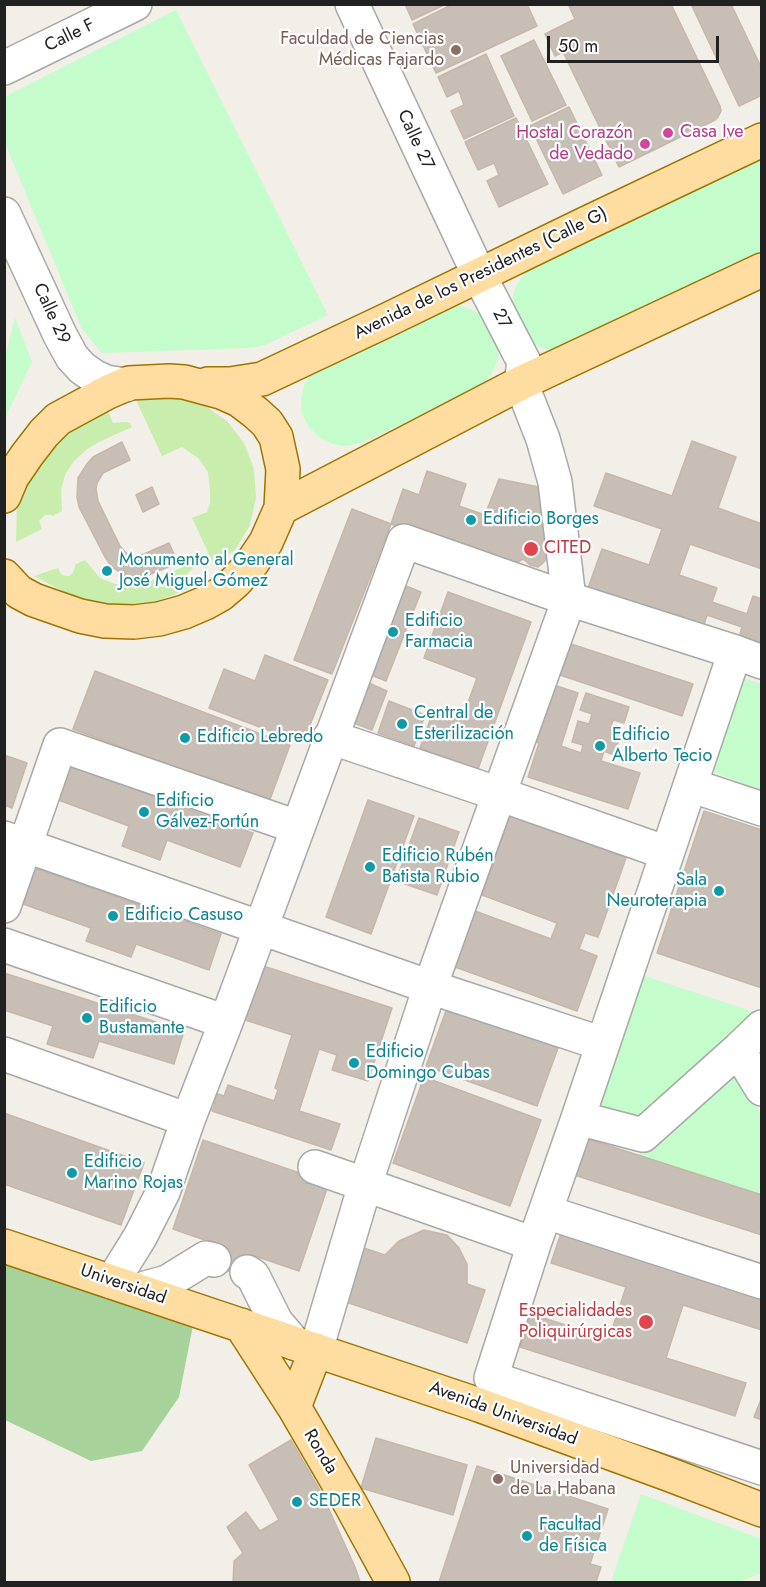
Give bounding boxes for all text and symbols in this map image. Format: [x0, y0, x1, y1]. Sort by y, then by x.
street label: Calle F [41, 15, 99, 57]
scale bar [550, 24, 722, 62]
place label: Faculdad de Ciencias Médicas Fajardo [280, 29, 444, 72]
text: 50 m [558, 33, 598, 59]
marker: Faculdad de Ciencias Médicas Fajardo [449, 43, 463, 57]
street label: Calle 27 [392, 107, 438, 173]
place label: Casa Ive [680, 122, 744, 144]
place label: Hostal Corazón de Vedado [516, 123, 633, 166]
marker: Casa Ive [661, 126, 675, 140]
marker: Hostal Corazón de Vedado [638, 137, 652, 151]
street label: Avenida de los Presidentes (Calle G) [351, 203, 611, 345]
street label: Calle 29 [28, 280, 74, 348]
street label: 27 [487, 305, 515, 333]
place label: Edificio Borges [483, 509, 599, 531]
marker: Edificio Borges [464, 513, 478, 527]
place label: CITED [544, 538, 591, 560]
marker: CITED [522, 540, 540, 558]
place label: Monumento al General José Miguel Gómez [119, 550, 294, 592]
marker: Monumento al General José Miguel Gómez [100, 564, 114, 578]
place label: Edificio Farmacia [405, 611, 473, 654]
marker: Edificio Farmacia [386, 625, 400, 639]
place label: Central de Esterilización [414, 703, 514, 746]
marker: Central de Esterilización [395, 717, 409, 731]
place label: Edificio Alberto Tecio [612, 725, 712, 768]
place label: Edificio Lebredo [197, 727, 323, 749]
marker: Edificio Lebredo [178, 731, 192, 745]
marker: Edificio Alberto Tecio [593, 739, 607, 753]
place label: Edificio Gálvez-Fortún [156, 791, 259, 834]
marker: Edificio Gálvez-Fortún [137, 805, 151, 819]
place label: Edificio Rubén Batista Rubio [382, 846, 494, 888]
marker: Edificio Rubén Batista Rubio [363, 860, 377, 874]
place label: Sala Neuroterapia [607, 870, 707, 912]
marker: Sala Neuroterapia [712, 884, 726, 898]
place label: Edificio Casuso [125, 905, 243, 927]
marker: Edificio Casuso [106, 909, 120, 923]
place label: Edificio Bustamante [99, 997, 184, 1040]
marker: Edificio Bustamante [80, 1011, 94, 1025]
place label: Edificio Domingo Cubas [366, 1042, 490, 1084]
marker: Edificio Domingo Cubas [347, 1056, 361, 1070]
place label: Edificio Marino Rojas [84, 1152, 183, 1194]
marker: Edificio Marino Rojas [65, 1166, 79, 1180]
street label: Universidad [77, 1260, 169, 1310]
place label: Especialidades Poliquirúrgicas [519, 1301, 632, 1344]
marker: Especialidades Poliquirúrgicas [637, 1313, 655, 1331]
street label: Avenida Universidad [426, 1377, 580, 1451]
street label: Ronda [298, 1426, 342, 1478]
place label: Universidad de La Habana [510, 1458, 616, 1500]
marker: Universidad de La Habana [491, 1472, 505, 1486]
place label: SEDER [309, 1491, 361, 1513]
marker: SEDER [290, 1495, 304, 1509]
place label: Facultad de Física [539, 1515, 607, 1558]
marker: Facultad de Física [520, 1529, 534, 1543]

